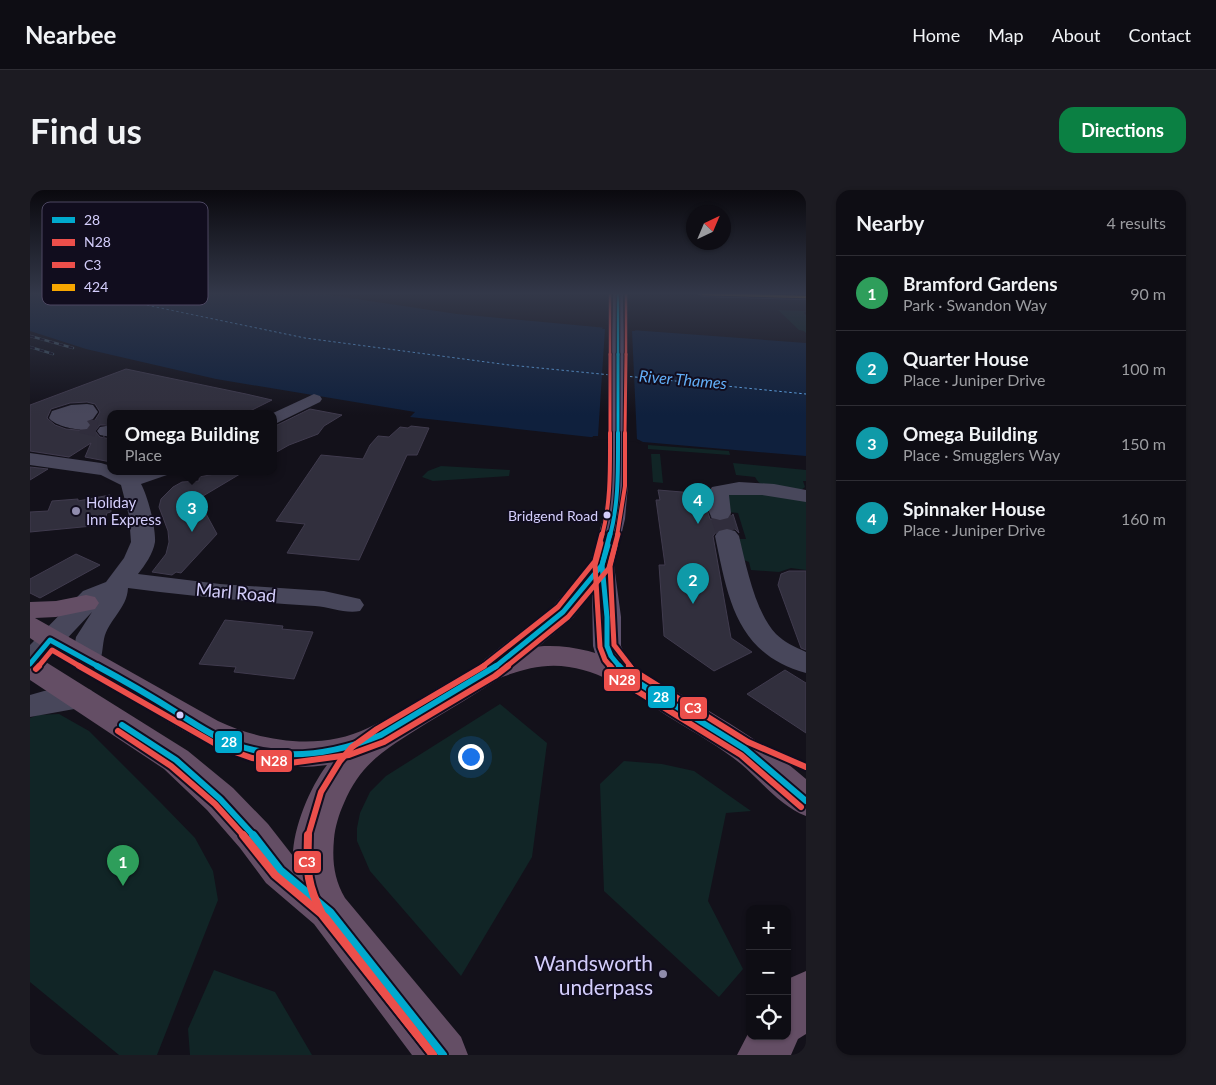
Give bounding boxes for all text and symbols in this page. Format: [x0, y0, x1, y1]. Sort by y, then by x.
text: Nearbee [25, 20, 116, 49]
text: Home [912, 24, 960, 46]
text: Map [988, 24, 1024, 46]
text: About [1052, 24, 1101, 46]
text: Contact [1129, 24, 1191, 46]
button: Directions [1059, 107, 1186, 153]
text: Find us [30, 109, 142, 151]
legend [42, 202, 208, 305]
north arrow [686, 205, 731, 250]
text: Nearby [856, 210, 924, 235]
text: 28 [84, 211, 100, 228]
text: 4 results [1106, 213, 1166, 232]
text: N28 [84, 233, 111, 250]
text: C3 [84, 256, 101, 273]
text: Bramford Gardens [903, 272, 1058, 295]
text: 424 [84, 278, 108, 295]
text: 1 [867, 284, 877, 303]
text: 90 m [1130, 284, 1166, 303]
text: Park · Swandon Way [903, 295, 1047, 314]
text: Quarter House [903, 347, 1029, 370]
text: 2 [867, 359, 877, 378]
text: 100 m [1121, 359, 1166, 378]
water label: River Thames [638, 366, 728, 392]
text: Place · Juniper Drive [903, 370, 1046, 389]
popup [107, 410, 277, 475]
text: Omega Building [125, 422, 259, 445]
text: Omega Building [903, 422, 1038, 445]
text: 3 [867, 434, 877, 453]
text: 150 m [1121, 434, 1166, 453]
text: Place [125, 445, 162, 464]
text: Place · Smugglers Way [903, 445, 1060, 464]
pin: 4 [682, 483, 714, 524]
pin: 3 [176, 491, 208, 532]
place label: Holiday Inn Express [86, 493, 161, 528]
text: Spinnaker House [903, 497, 1046, 520]
marker: Holiday Inn Express [70, 505, 82, 517]
place label: Bridgend Road [508, 507, 598, 524]
text: 4 [867, 509, 877, 528]
text: 160 m [1121, 509, 1166, 528]
marker: Bridgend Road [602, 510, 612, 520]
text: Place · Juniper Drive [903, 520, 1046, 539]
pin: 2 [677, 563, 709, 604]
street label: Marl Road [195, 578, 277, 606]
line badge: N28 [603, 668, 641, 692]
text: N28 [608, 671, 636, 688]
line badge: 28 [647, 685, 676, 709]
text: 28 [653, 688, 669, 705]
line badge: C3 [679, 696, 708, 720]
text: C3 [684, 699, 702, 716]
unlabelled marker [175, 710, 185, 720]
line badge: 28 [214, 730, 243, 754]
text: 28 [221, 733, 237, 750]
your location [458, 744, 484, 770]
line badge: N28 [255, 749, 293, 773]
text: N28 [260, 752, 288, 769]
pin: 1 [107, 845, 139, 886]
line badge: C3 [293, 850, 322, 874]
text: C3 [298, 853, 316, 870]
map controls [746, 905, 791, 1040]
button: + [746, 905, 791, 950]
place label: Wandsworth underpass [534, 950, 653, 999]
button: − [746, 950, 791, 995]
marker: Wandsworth underpass [657, 968, 669, 980]
button: locate [746, 995, 791, 1040]

